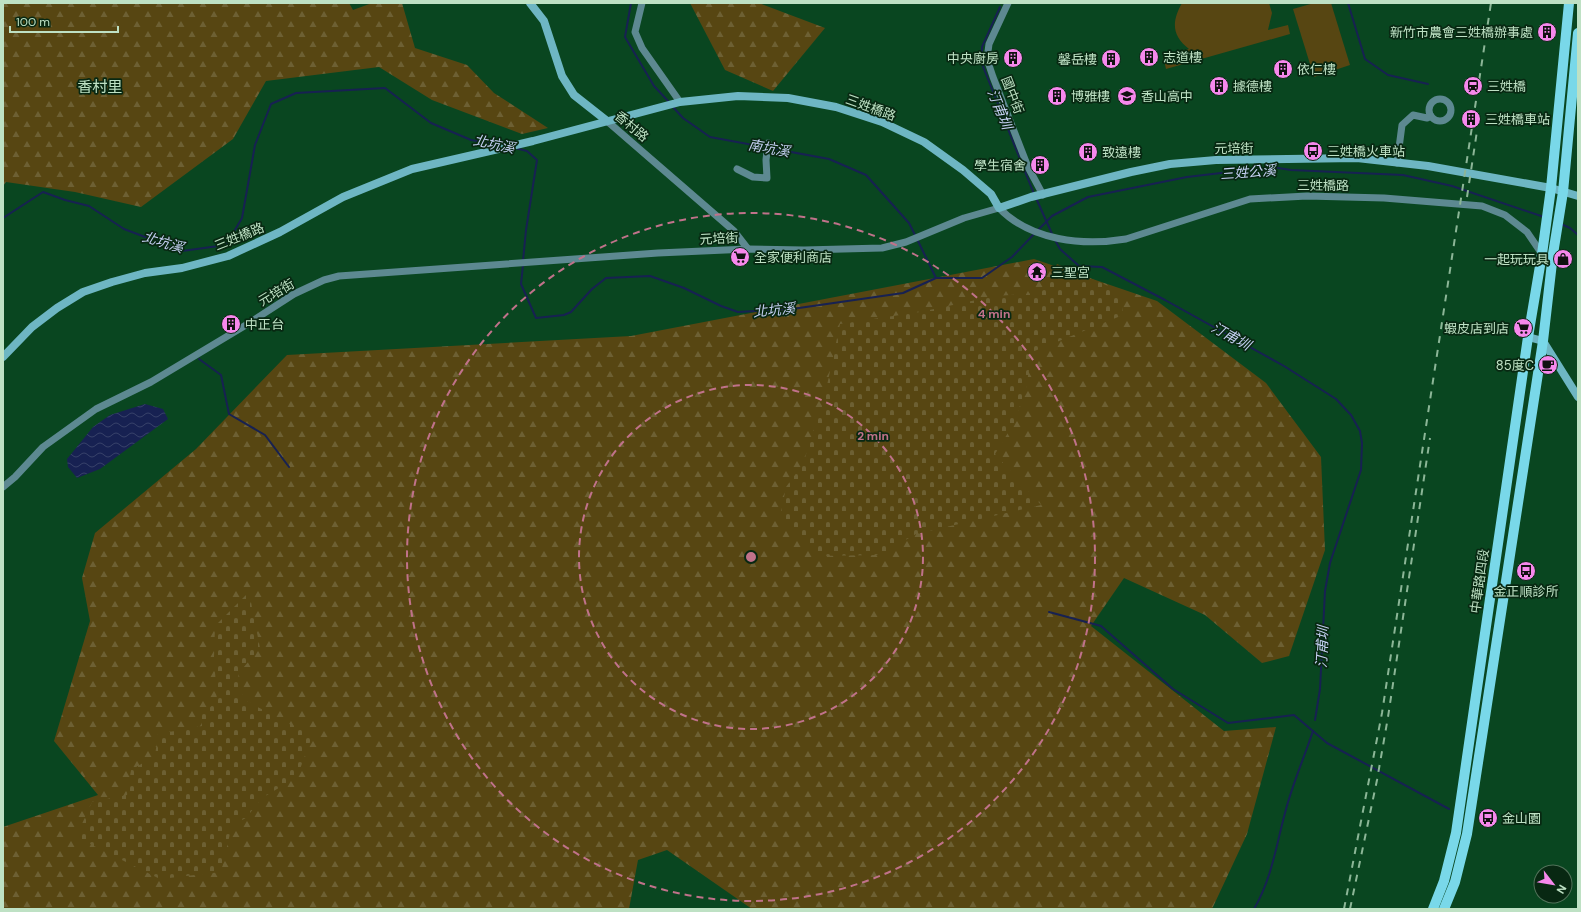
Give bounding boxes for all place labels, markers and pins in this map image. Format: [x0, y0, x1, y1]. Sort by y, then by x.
building icon: 新竹市農會三姓橋辦事處 [1536, 21, 1558, 43]
place label: 新竹市農會三姓橋辦事處 [1390, 24, 1533, 41]
building icon: 志道樓 [1138, 46, 1160, 68]
building icon: 中央廚房 [1002, 47, 1024, 69]
building icon: 馨岳樓 [1100, 48, 1122, 70]
place label: 志道樓 [1163, 49, 1202, 66]
place label: 中央廚房 [947, 50, 999, 67]
place label: 馨岳樓 [1058, 51, 1097, 68]
building icon: 依仁樓 [1272, 58, 1294, 80]
place label: 依仁樓 [1297, 61, 1336, 78]
building icon: 據德樓 [1208, 75, 1230, 97]
station icon: 三姓橋 [1462, 75, 1484, 97]
place label: 據德樓 [1233, 78, 1272, 95]
place label: 三姓橋 [1487, 78, 1526, 95]
building icon: 博雅樓 [1046, 85, 1068, 107]
school or university icon: 香山高中 [1116, 85, 1138, 107]
place label: 博雅樓 [1071, 88, 1110, 105]
place label: 香山高中 [1141, 88, 1193, 105]
building icon: 三姓橋車站 [1460, 108, 1482, 130]
place label: 三姓橋車站 [1485, 111, 1550, 128]
bus stop icon: 三姓橋火車站 [1302, 140, 1324, 162]
building icon: 致遠樓 [1077, 141, 1099, 163]
place label: 三姓橋火車站 [1327, 143, 1405, 160]
place label: 致遠樓 [1102, 144, 1141, 161]
building icon: 學生宿舍 [1029, 154, 1051, 176]
place label: 學生宿舍 [974, 157, 1026, 174]
supermarket icon: 全家便利商店 [729, 246, 751, 268]
shop icon: 一起玩玩具 [1552, 248, 1574, 270]
place label: 全家便利商店 [754, 249, 832, 266]
place label: 一起玩玩具 [1484, 251, 1549, 268]
temple icon: 三聖宮 [1026, 261, 1048, 283]
place label: 三聖宮 [1051, 264, 1090, 281]
building icon: 中正台 [220, 313, 242, 335]
place label: 中正台 [245, 316, 284, 333]
supermarket icon: 蝦皮店到店 [1512, 317, 1534, 339]
place label: 蝦皮店到店 [1444, 320, 1509, 337]
cafe icon: 85度C [1537, 354, 1559, 376]
place label: 85度C [1496, 357, 1534, 374]
centre of rings [744, 550, 758, 564]
bus stop icon: 金正順診所 [1515, 560, 1537, 582]
place label: 金正順診所 [1493, 583, 1559, 600]
bus stop icon: 金山園 [1477, 807, 1499, 829]
place label: 金山園 [1502, 810, 1541, 827]

